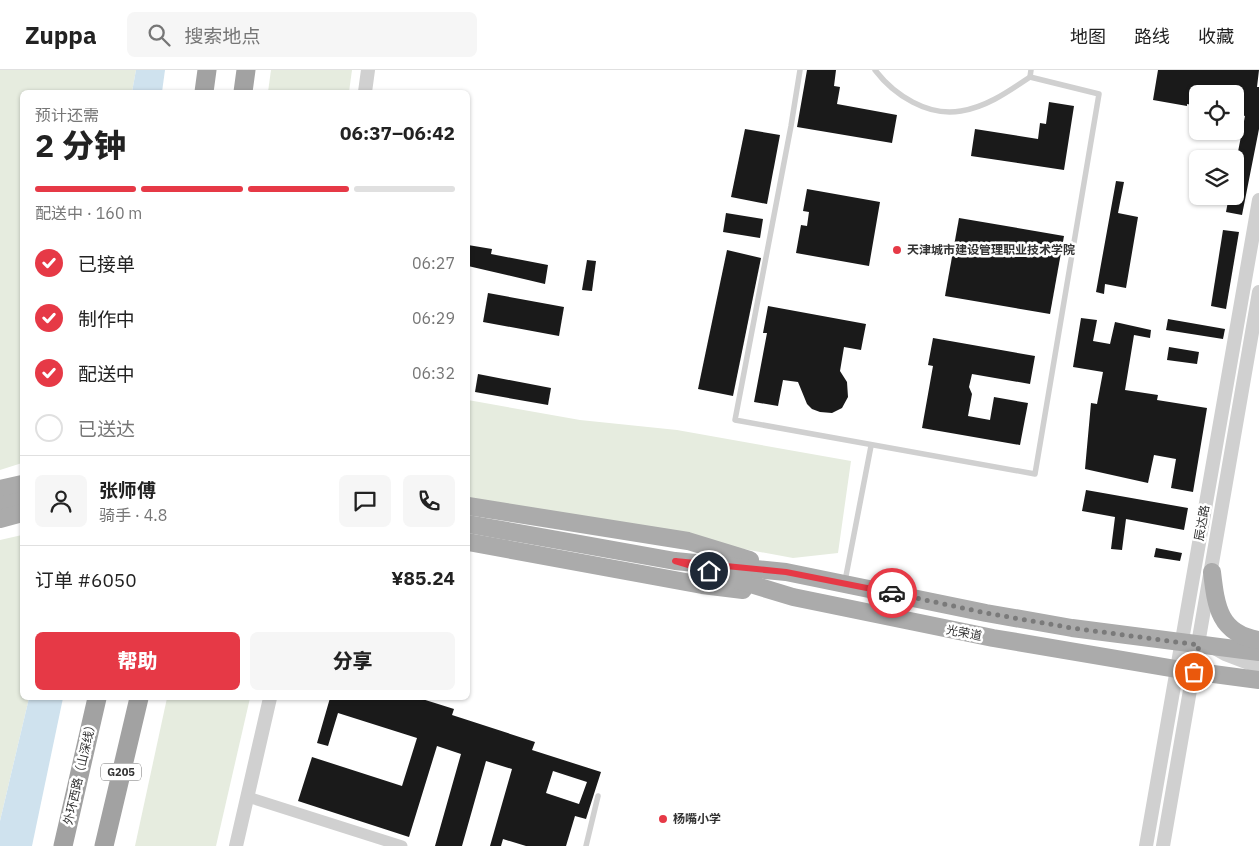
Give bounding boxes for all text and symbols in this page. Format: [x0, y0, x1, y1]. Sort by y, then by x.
search box [127, 12, 477, 57]
text: Zuppa [25, 19, 97, 51]
icon: search [145, 21, 173, 49]
text: 搜索地点 [185, 24, 261, 48]
text: 地图 [1070, 25, 1106, 48]
text: 路线 [1134, 25, 1170, 48]
text: 收藏 [1198, 25, 1234, 48]
map controls [1189, 85, 1244, 205]
button: locate [1189, 85, 1244, 140]
text: 预计还需 [35, 105, 99, 125]
text: 06:37–06:42 [340, 121, 455, 145]
text: 2 分钟 [35, 124, 126, 166]
button: layers [1189, 150, 1244, 205]
text: 配送中 · 160 m [35, 203, 142, 223]
place label: 天津城市建设管理职业技术学院 [907, 242, 1075, 257]
marker: 天津城市建设管理职业技术学院 [891, 244, 903, 256]
icon: check [35, 249, 63, 277]
text: 已接单 [78, 252, 135, 276]
text: 06:27 [412, 253, 455, 273]
icon: check [35, 304, 63, 332]
text: 制作中 [78, 307, 135, 331]
text: 06:29 [412, 308, 455, 328]
icon: check [35, 359, 63, 387]
text: 配送中 [78, 362, 135, 386]
text: 06:32 [412, 363, 455, 383]
text: 已送达 [78, 417, 135, 441]
button: person [35, 475, 87, 527]
button: chat [339, 475, 391, 527]
button: phone [403, 475, 455, 527]
text: 张师傅 [99, 478, 156, 502]
street label: 辰达路 [1191, 504, 1212, 542]
text: 骑手 · 4.8 [99, 505, 167, 525]
pin [688, 550, 730, 592]
icon: home [695, 557, 723, 585]
text: ¥85.24 [391, 566, 455, 590]
text: 订单 #6050 [35, 568, 137, 592]
courier [867, 568, 917, 618]
icon: car [878, 579, 906, 607]
street label: 光荣道 [945, 622, 983, 643]
button: 帮助 [35, 632, 240, 690]
button: 分享 [250, 632, 455, 690]
pin [1173, 651, 1215, 693]
icon: bag [1180, 658, 1208, 686]
street label: 外环西路（山深线） [60, 718, 99, 826]
road number: G205 [101, 764, 141, 780]
place label: 杨嘴小学 [673, 811, 721, 826]
marker: 杨嘴小学 [657, 813, 669, 825]

